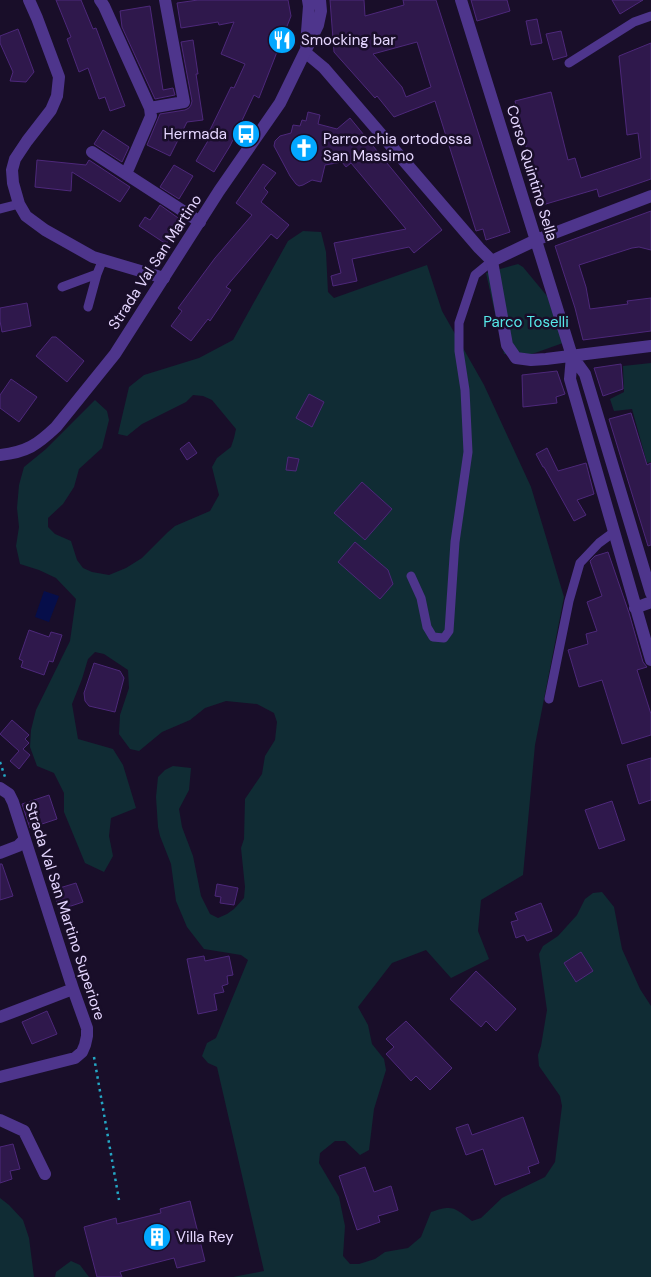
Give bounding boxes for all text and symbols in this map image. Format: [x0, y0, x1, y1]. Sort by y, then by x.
restaurant icon: Smocking bar [267, 25, 297, 55]
place label: Smocking bar [301, 30, 396, 50]
street label: Corso Quintino Sella [502, 103, 562, 243]
bus stop icon: Hermada [231, 119, 261, 149]
place label: Hermada [164, 124, 227, 144]
place label: Parrocchia ortodossa San Massimo [323, 129, 471, 166]
church icon: Parrocchia ortodossa San Massimo [289, 133, 319, 163]
street label: Strada Val San Martino [104, 191, 206, 333]
park label: Parco Toselli [483, 312, 569, 332]
street label: Strada Val San Martino Superiore [20, 799, 110, 1023]
building icon: Villa Rey [142, 1222, 172, 1252]
place label: Villa Rey [176, 1227, 234, 1247]

